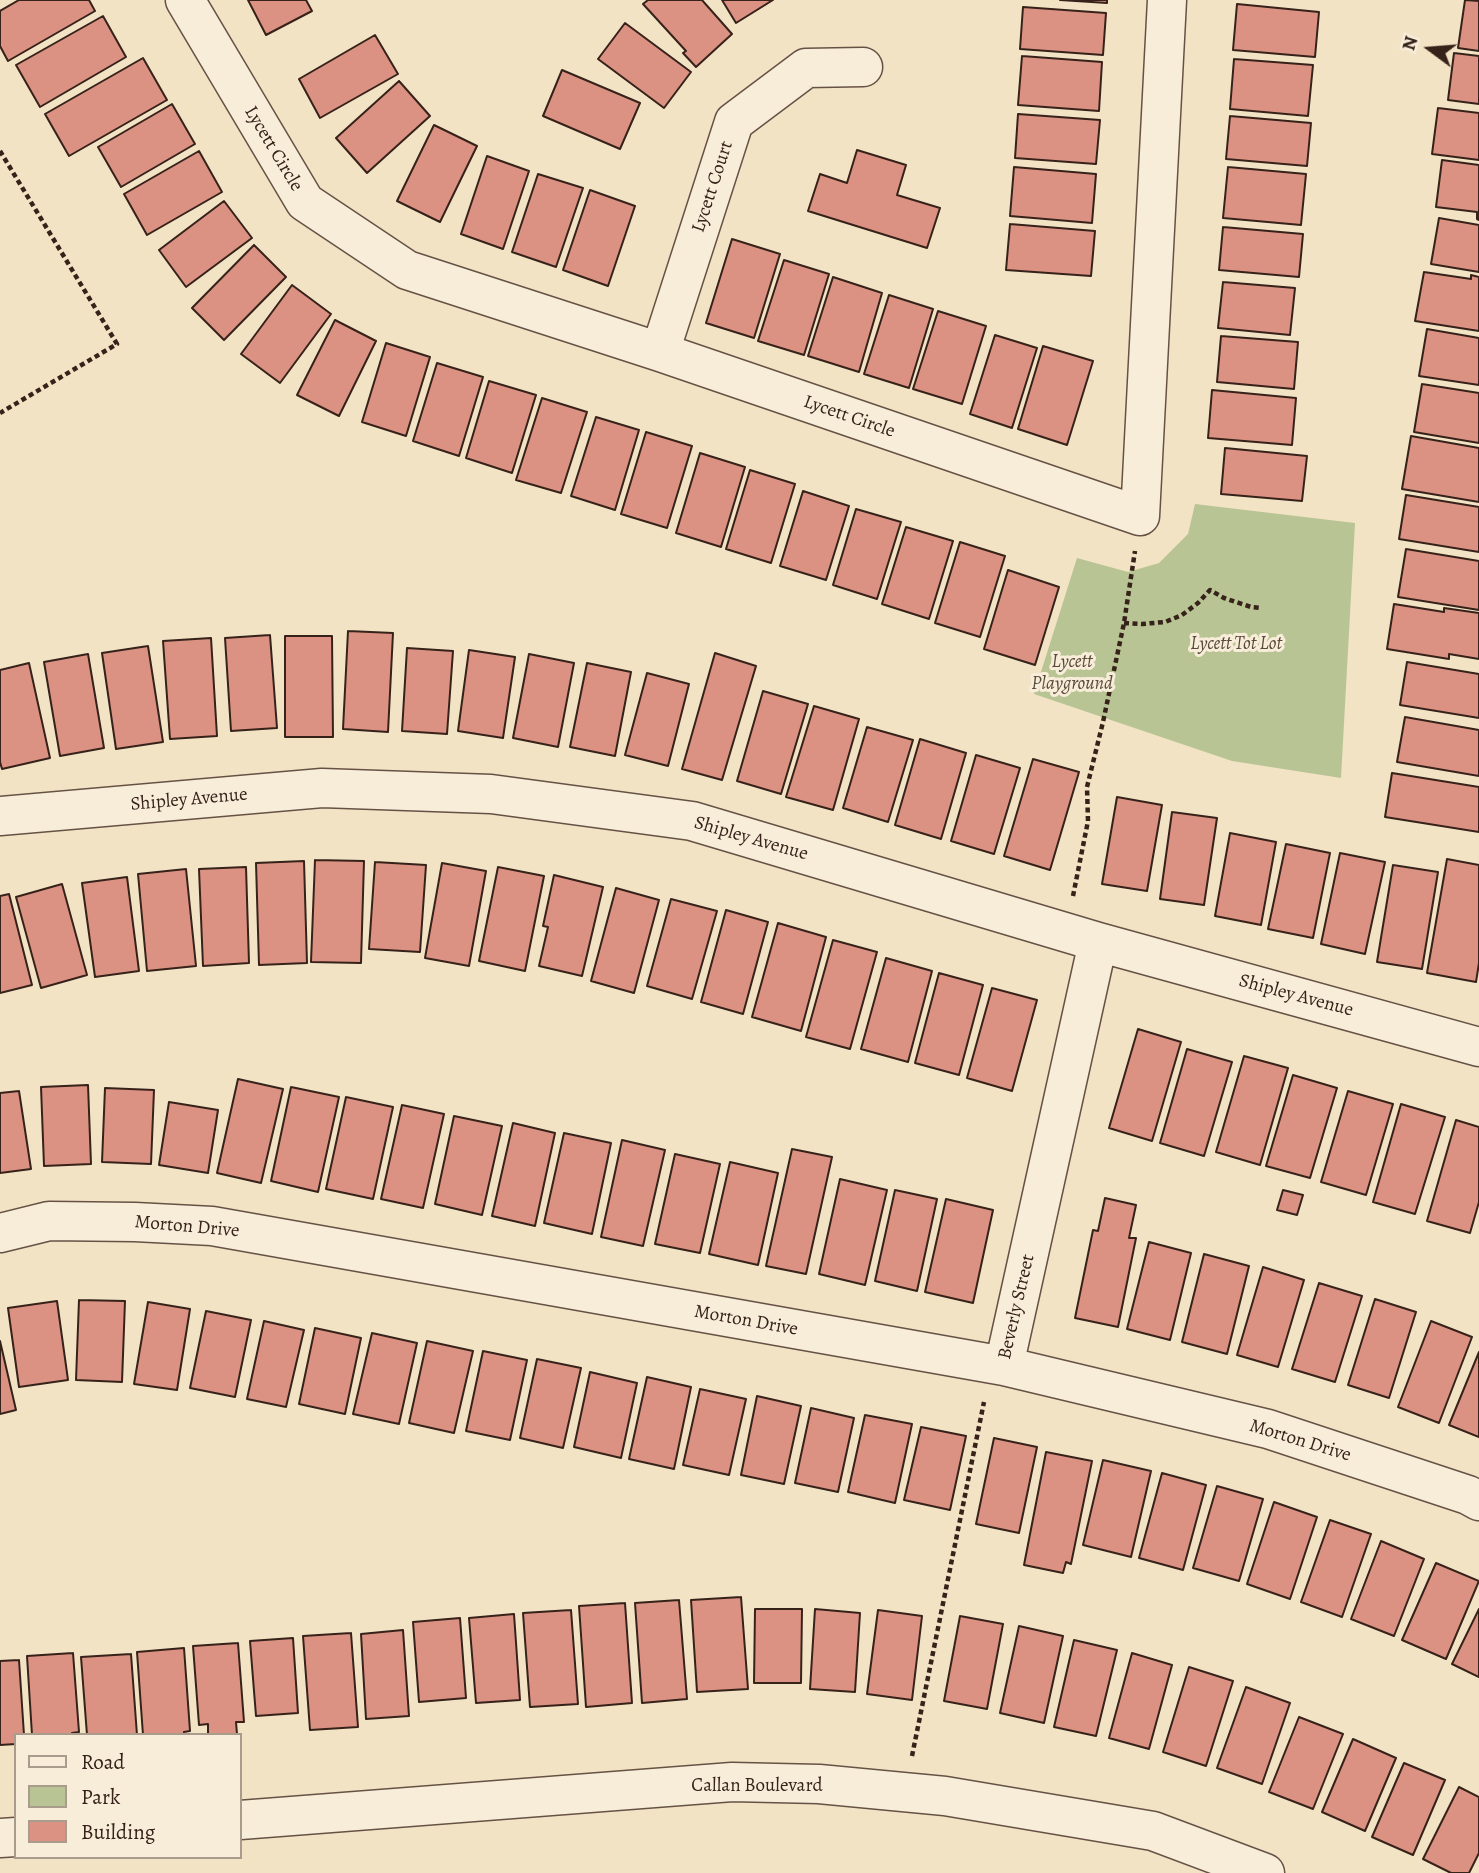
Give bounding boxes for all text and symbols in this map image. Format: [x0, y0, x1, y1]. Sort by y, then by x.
north arrow [1395, 14, 1465, 84]
text: N [1395, 33, 1424, 53]
street label: Lycett Circle [239, 102, 307, 196]
street label: Lycett Court [687, 138, 739, 236]
street label: Lycett Circle [800, 391, 898, 443]
park label: Lycett Tot Lot [1190, 633, 1282, 655]
park label: Lycett Playground [1031, 651, 1113, 695]
street label: Shipley Avenue [130, 784, 248, 816]
street label: Shipley Avenue [691, 812, 811, 866]
street label: Shipley Avenue [1236, 970, 1356, 1022]
street label: Morton Drive [134, 1211, 240, 1243]
street label: Beverly Street [994, 1252, 1040, 1362]
street label: Morton Drive [692, 1301, 800, 1341]
street label: Morton Drive [1246, 1415, 1354, 1467]
legend [14, 1733, 242, 1859]
text: Road [81, 1748, 125, 1776]
street label: Callan Boulevard [691, 1775, 823, 1797]
text: Park [81, 1783, 120, 1811]
text: Building [81, 1818, 155, 1846]

